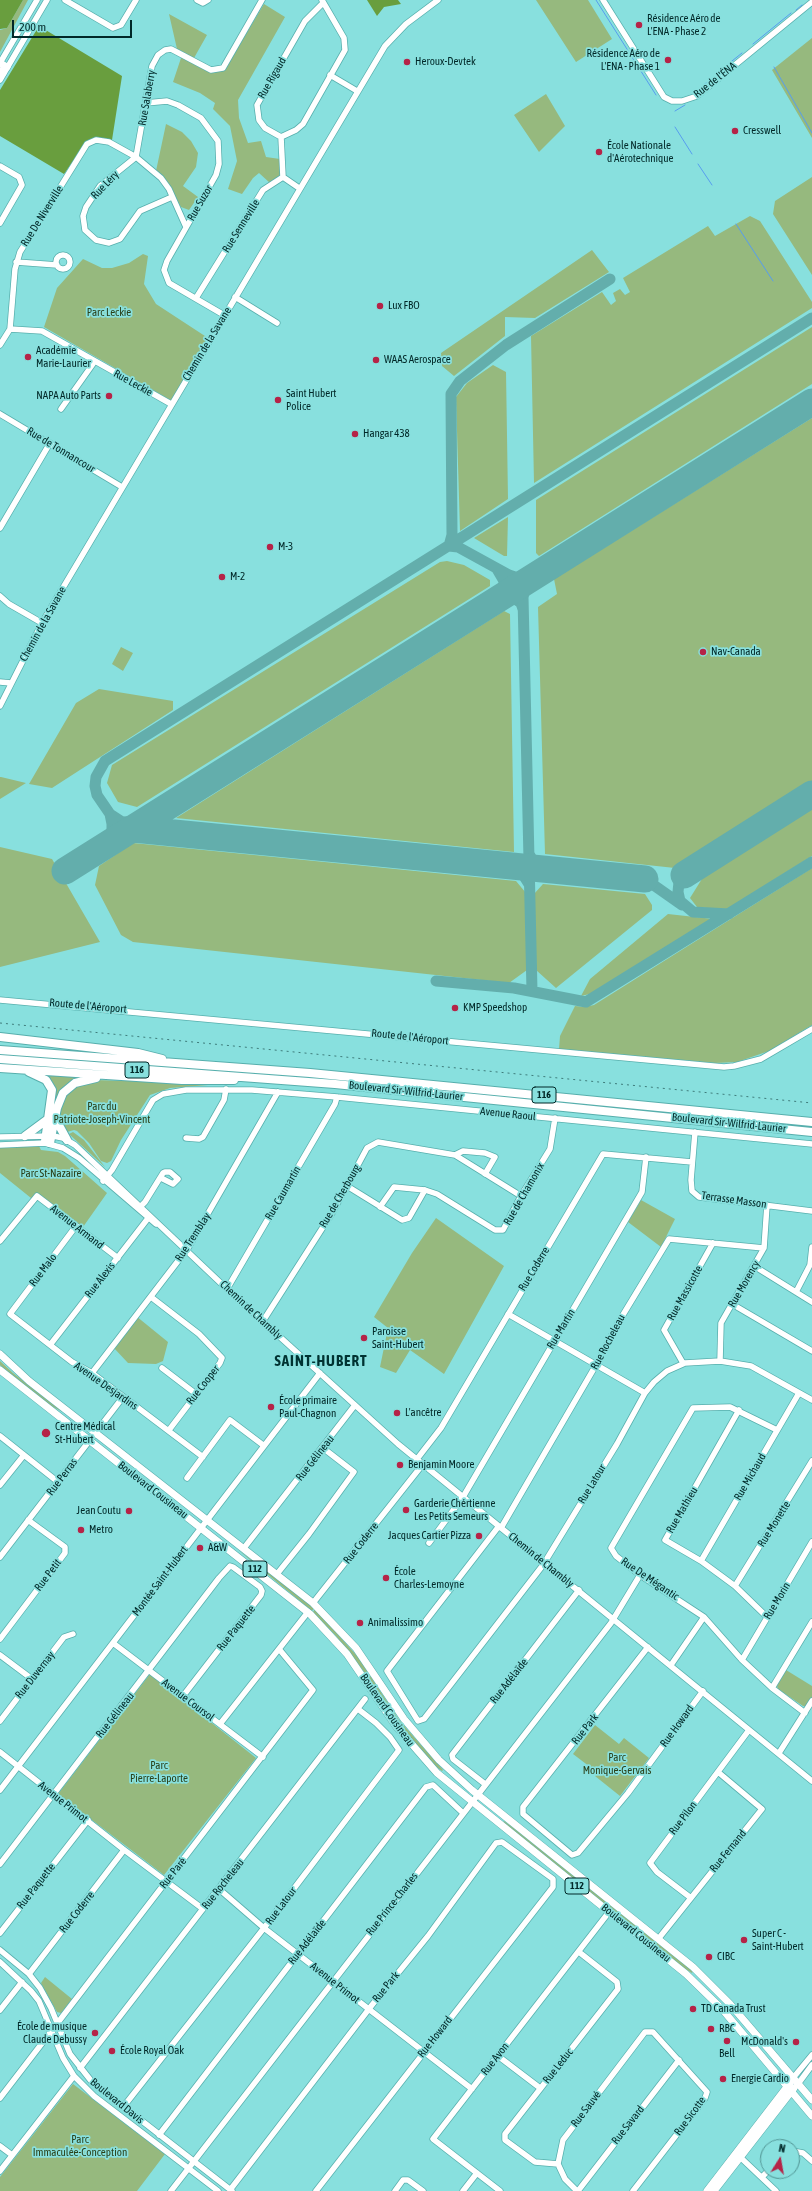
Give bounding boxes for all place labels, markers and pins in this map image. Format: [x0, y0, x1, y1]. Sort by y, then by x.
place label: Résidence Aéro de L'ENA - Phase 2 [647, 12, 721, 38]
marker: Résidence Aéro de L'ENA - Phase 2 [634, 20, 644, 30]
place label: Résidence Aéro de L'ENA - Phase 1 [586, 47, 660, 73]
place label: Heroux-Devtek [415, 55, 476, 69]
marker: Résidence Aéro de L'ENA - Phase 1 [663, 55, 673, 65]
marker: Heroux-Devtek [402, 57, 412, 67]
place label: Cresswell [743, 124, 781, 138]
marker: Cresswell [730, 126, 740, 136]
place label: École Nationale d'Aérotechnique [607, 139, 674, 165]
marker: École Nationale d'Aérotechnique [594, 147, 604, 157]
place label: Lux FBO [388, 299, 420, 313]
marker: Lux FBO [375, 301, 385, 311]
place label: Académie Marie-Laurier [36, 344, 91, 370]
marker: Académie Marie-Laurier [23, 352, 33, 362]
place label: WAAS Aerospace [384, 353, 451, 367]
marker: WAAS Aerospace [371, 355, 381, 365]
place label: Saint Hubert Police [286, 387, 336, 413]
place label: NAPA Auto Parts [36, 389, 101, 403]
marker: NAPA Auto Parts [104, 391, 114, 401]
marker: Saint Hubert Police [273, 395, 283, 405]
place label: Hangar 438 [363, 427, 410, 441]
marker: Hangar 438 [350, 429, 360, 439]
place label: M-3 [278, 540, 293, 554]
marker: M-3 [265, 542, 275, 552]
place label: M-2 [230, 570, 245, 584]
marker: M-2 [217, 572, 227, 582]
place label: Nav-Canada [711, 645, 761, 659]
marker: Nav-Canada [698, 647, 708, 657]
place label: KMP Speedshop [463, 1001, 527, 1015]
marker: KMP Speedshop [450, 1003, 460, 1013]
place label: Paroisse Saint-Hubert [372, 1325, 424, 1351]
marker: Paroisse Saint-Hubert [359, 1333, 369, 1343]
place label: École primaire Paul-Chagnon [279, 1394, 337, 1420]
marker: École primaire Paul-Chagnon [266, 1402, 276, 1412]
place label: L'ancêtre [405, 1406, 441, 1420]
marker: L'ancêtre [392, 1408, 402, 1418]
place label: Centre Médical St-Hubert [55, 1420, 115, 1446]
marker: Centre Médical St-Hubert [40, 1427, 52, 1439]
place label: Benjamin Moore [408, 1458, 474, 1472]
marker: Benjamin Moore [395, 1460, 405, 1470]
place label: Garderie Chértienne Les Petits Semeurs [414, 1497, 495, 1523]
place label: Jean Coutu [77, 1504, 121, 1518]
marker: Garderie Chértienne Les Petits Semeurs [401, 1505, 411, 1515]
marker: Jean Coutu [124, 1506, 134, 1516]
place label: Metro [89, 1523, 113, 1537]
marker: Metro [76, 1525, 86, 1535]
place label: Jacques Cartier Pizza [388, 1529, 471, 1543]
marker: Jacques Cartier Pizza [474, 1531, 484, 1541]
place label: A&W [208, 1541, 227, 1555]
marker: A&W [195, 1543, 205, 1553]
place label: École Charles-Lemoyne [394, 1565, 464, 1591]
marker: École Charles-Lemoyne [381, 1573, 391, 1583]
place label: Animalissimo [368, 1616, 423, 1630]
marker: Animalissimo [355, 1618, 365, 1628]
place label: Super C - Saint-Hubert [752, 1927, 804, 1953]
marker: Super C - Saint-Hubert [739, 1935, 749, 1945]
place label: CIBC [717, 1950, 735, 1964]
marker: CIBC [704, 1952, 714, 1962]
place label: TD Canada Trust [701, 2002, 766, 2016]
marker: TD Canada Trust [688, 2004, 698, 2014]
place label: École de musique Claude Debussy [17, 2020, 87, 2046]
place label: RBC [719, 2022, 735, 2036]
marker: RBC [706, 2024, 716, 2034]
marker: École de musique Claude Debussy [90, 2028, 100, 2038]
place label: McDonald's [741, 2035, 788, 2049]
marker: Bell [722, 2036, 732, 2046]
marker: McDonald's [791, 2037, 801, 2047]
place label: École Royal Oak [120, 2044, 184, 2058]
marker: École Royal Oak [107, 2046, 117, 2056]
place label: Bell [719, 2047, 735, 2061]
place label: Energie Cardio [731, 2072, 789, 2086]
marker: Energie Cardio [718, 2074, 728, 2084]

